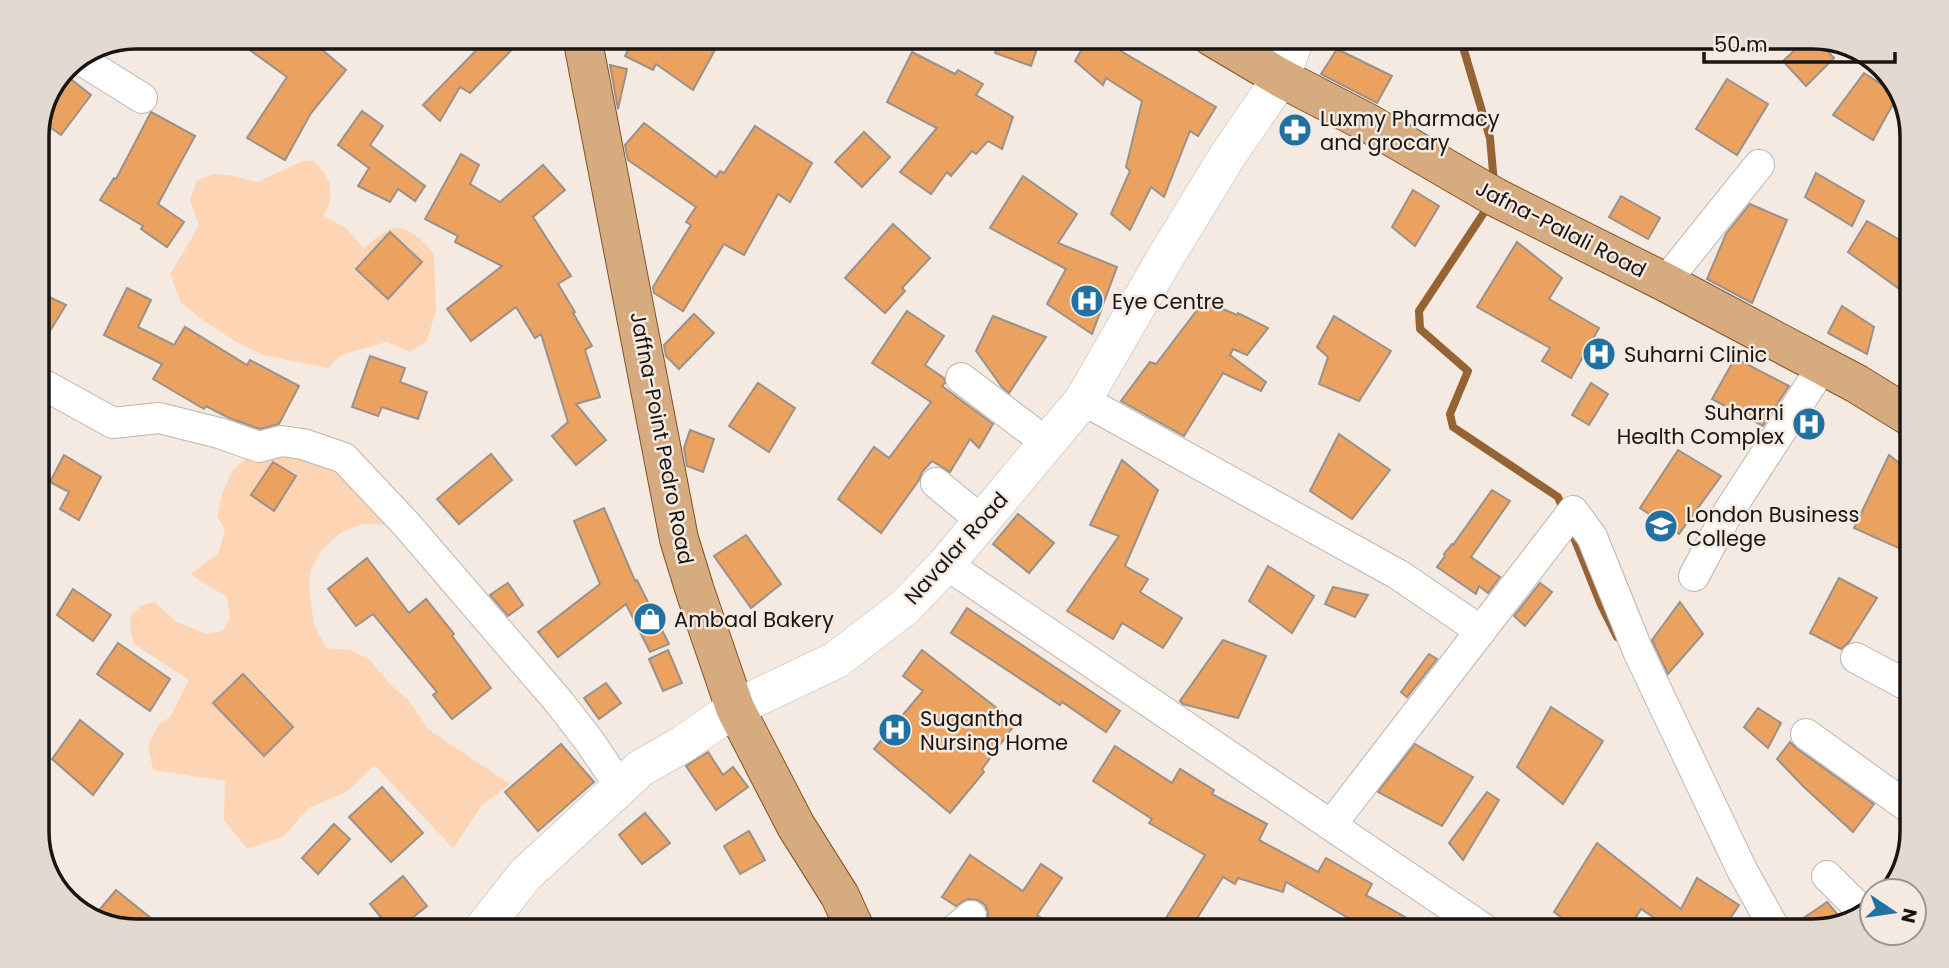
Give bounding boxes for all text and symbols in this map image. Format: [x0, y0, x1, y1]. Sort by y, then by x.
scale bar [1704, 21, 1895, 65]
text: 50 m [1714, 30, 1768, 59]
place label: Luxmy Pharmacy and grocary [1320, 104, 1500, 157]
pharmacy icon: Luxmy Pharmacy and grocary [1276, 111, 1314, 149]
street label: Jafna-Palali Road [1471, 173, 1651, 285]
hospital icon: Eye Centre [1068, 282, 1106, 320]
place label: Eye Centre [1112, 287, 1224, 316]
street label: Jaffna-Point Pedro Road [623, 309, 701, 567]
hospital icon: Suharni Clinic [1580, 335, 1618, 373]
place label: Suharni Clinic [1624, 340, 1767, 369]
place label: Suharni Health Complex [1617, 398, 1784, 451]
hospital icon: Suharni Health Complex [1790, 405, 1828, 443]
street label: Navalar Road [898, 485, 1014, 611]
place label: London Business College [1686, 500, 1859, 553]
school or university icon: London Business College [1642, 507, 1680, 545]
shop icon: Ambaal Bakery [631, 600, 669, 638]
place label: Ambaal Bakery [674, 605, 834, 634]
place label: Sugantha Nursing Home [920, 704, 1068, 757]
hospital icon: Sugantha Nursing Home [876, 711, 914, 749]
north arrow [1858, 877, 1928, 947]
text: N [1894, 906, 1924, 926]

